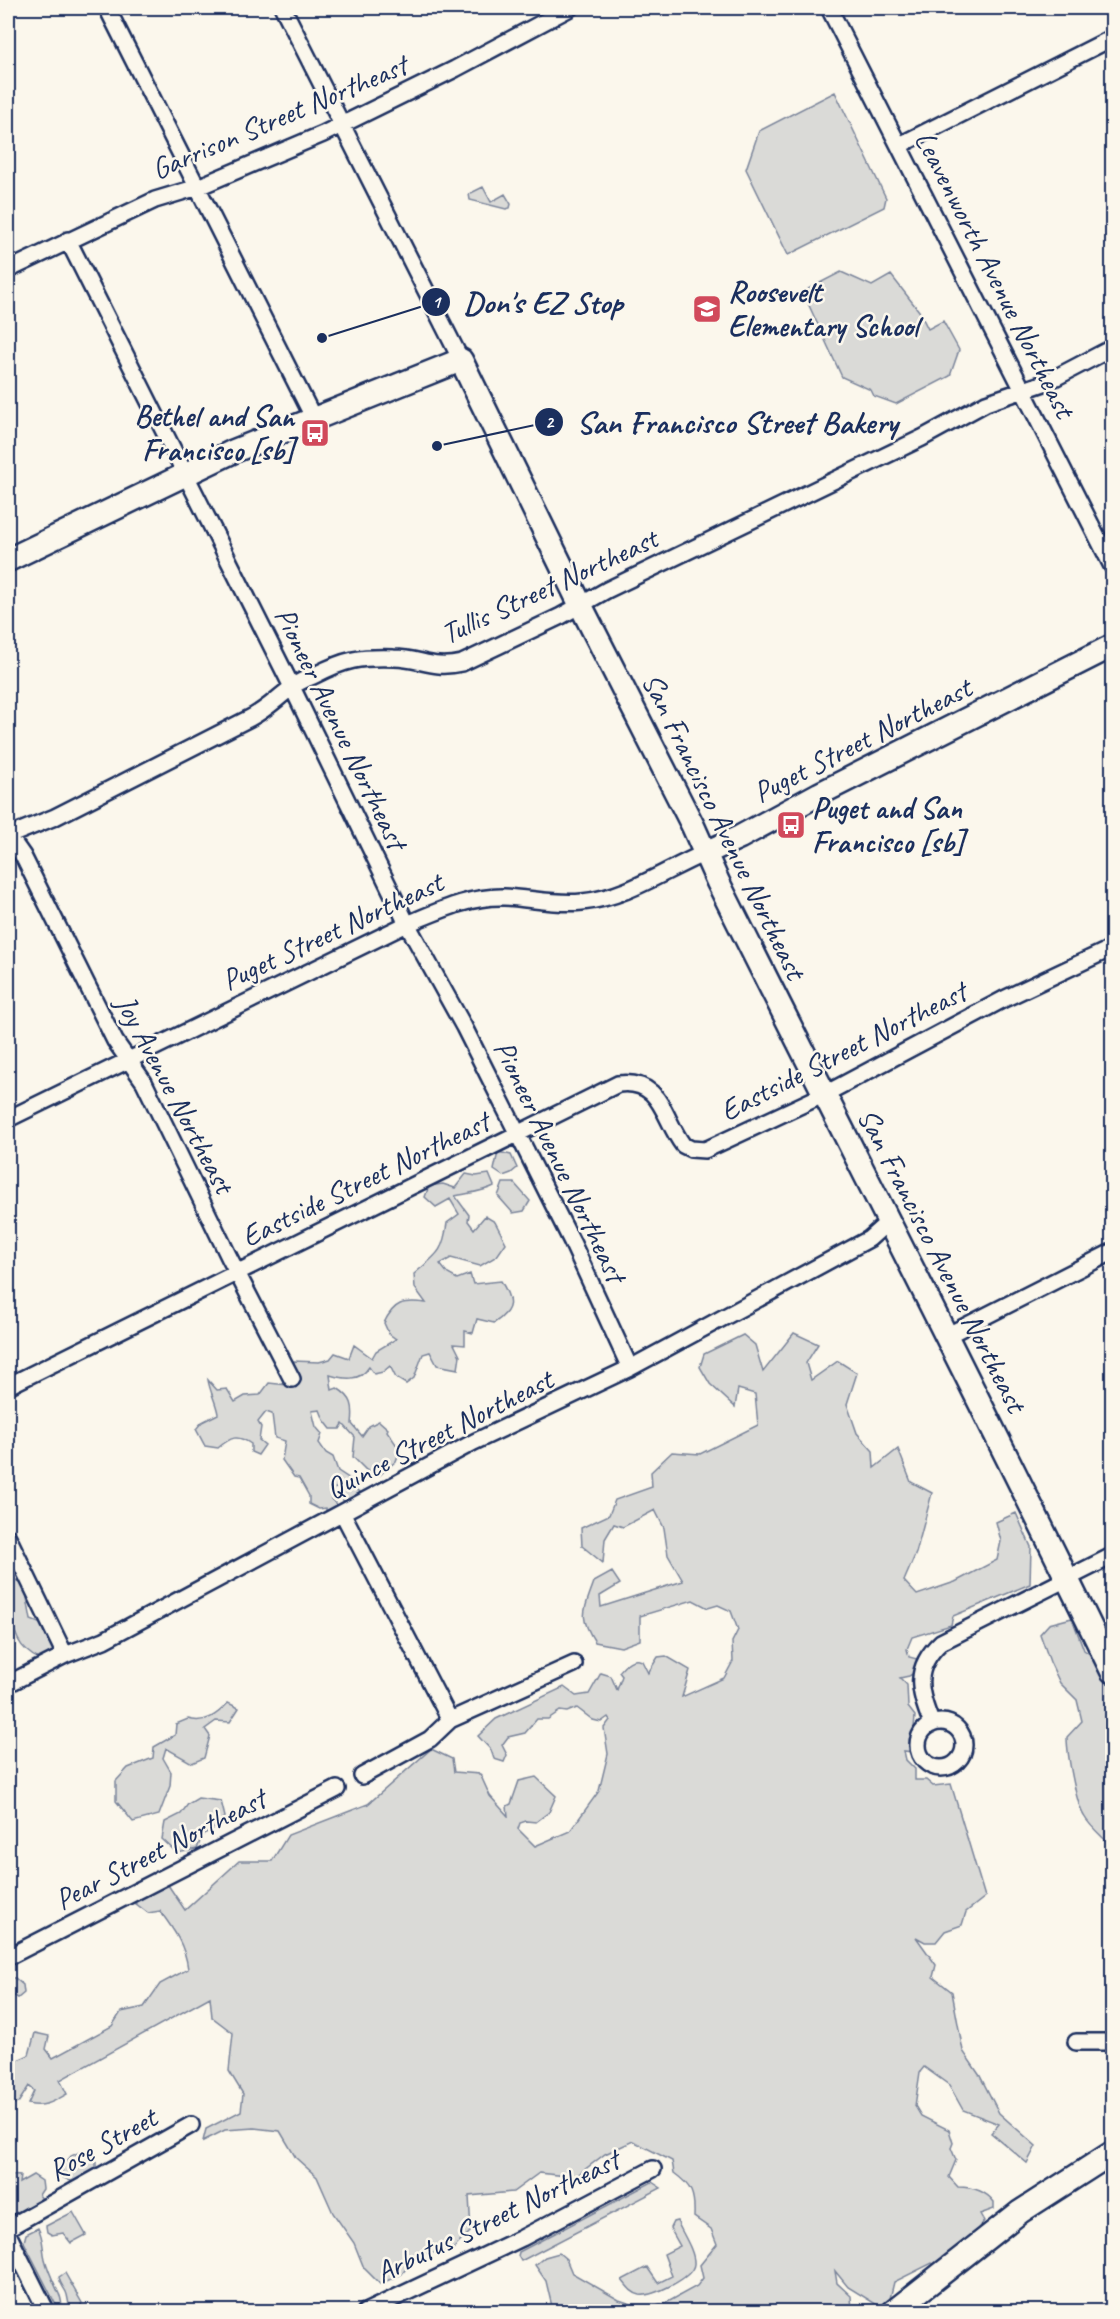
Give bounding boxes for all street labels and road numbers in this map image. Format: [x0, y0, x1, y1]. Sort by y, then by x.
street label: Garrison Street Northeast [146, 44, 416, 188]
street label: Leavenworth Avenue Northeast [906, 124, 1085, 426]
street label: Tullis Street Northeast [435, 518, 666, 653]
street label: Pioneer Avenue Northeast [266, 601, 418, 859]
street label: San Francisco Avenue Northeast [633, 667, 816, 988]
street label: Puget Street Northeast [747, 667, 980, 811]
street label: Puget Street Northeast [215, 862, 451, 999]
street label: Eastside Street Northeast [714, 971, 976, 1129]
street label: Joy Avenue Northeast [106, 987, 245, 1202]
street label: Pioneer Avenue Northeast [485, 1034, 637, 1292]
street label: Eastside Street Northeast [235, 1101, 499, 1255]
street label: San Francisco Avenue Northeast [849, 1102, 1036, 1421]
street label: Quince Street Northeast [319, 1359, 562, 1508]
street label: Pear Street Northeast [48, 1778, 275, 1918]
street label: Rose Street [41, 2097, 166, 2189]
street label: Arbutus Street Northeast [369, 2139, 629, 2291]

